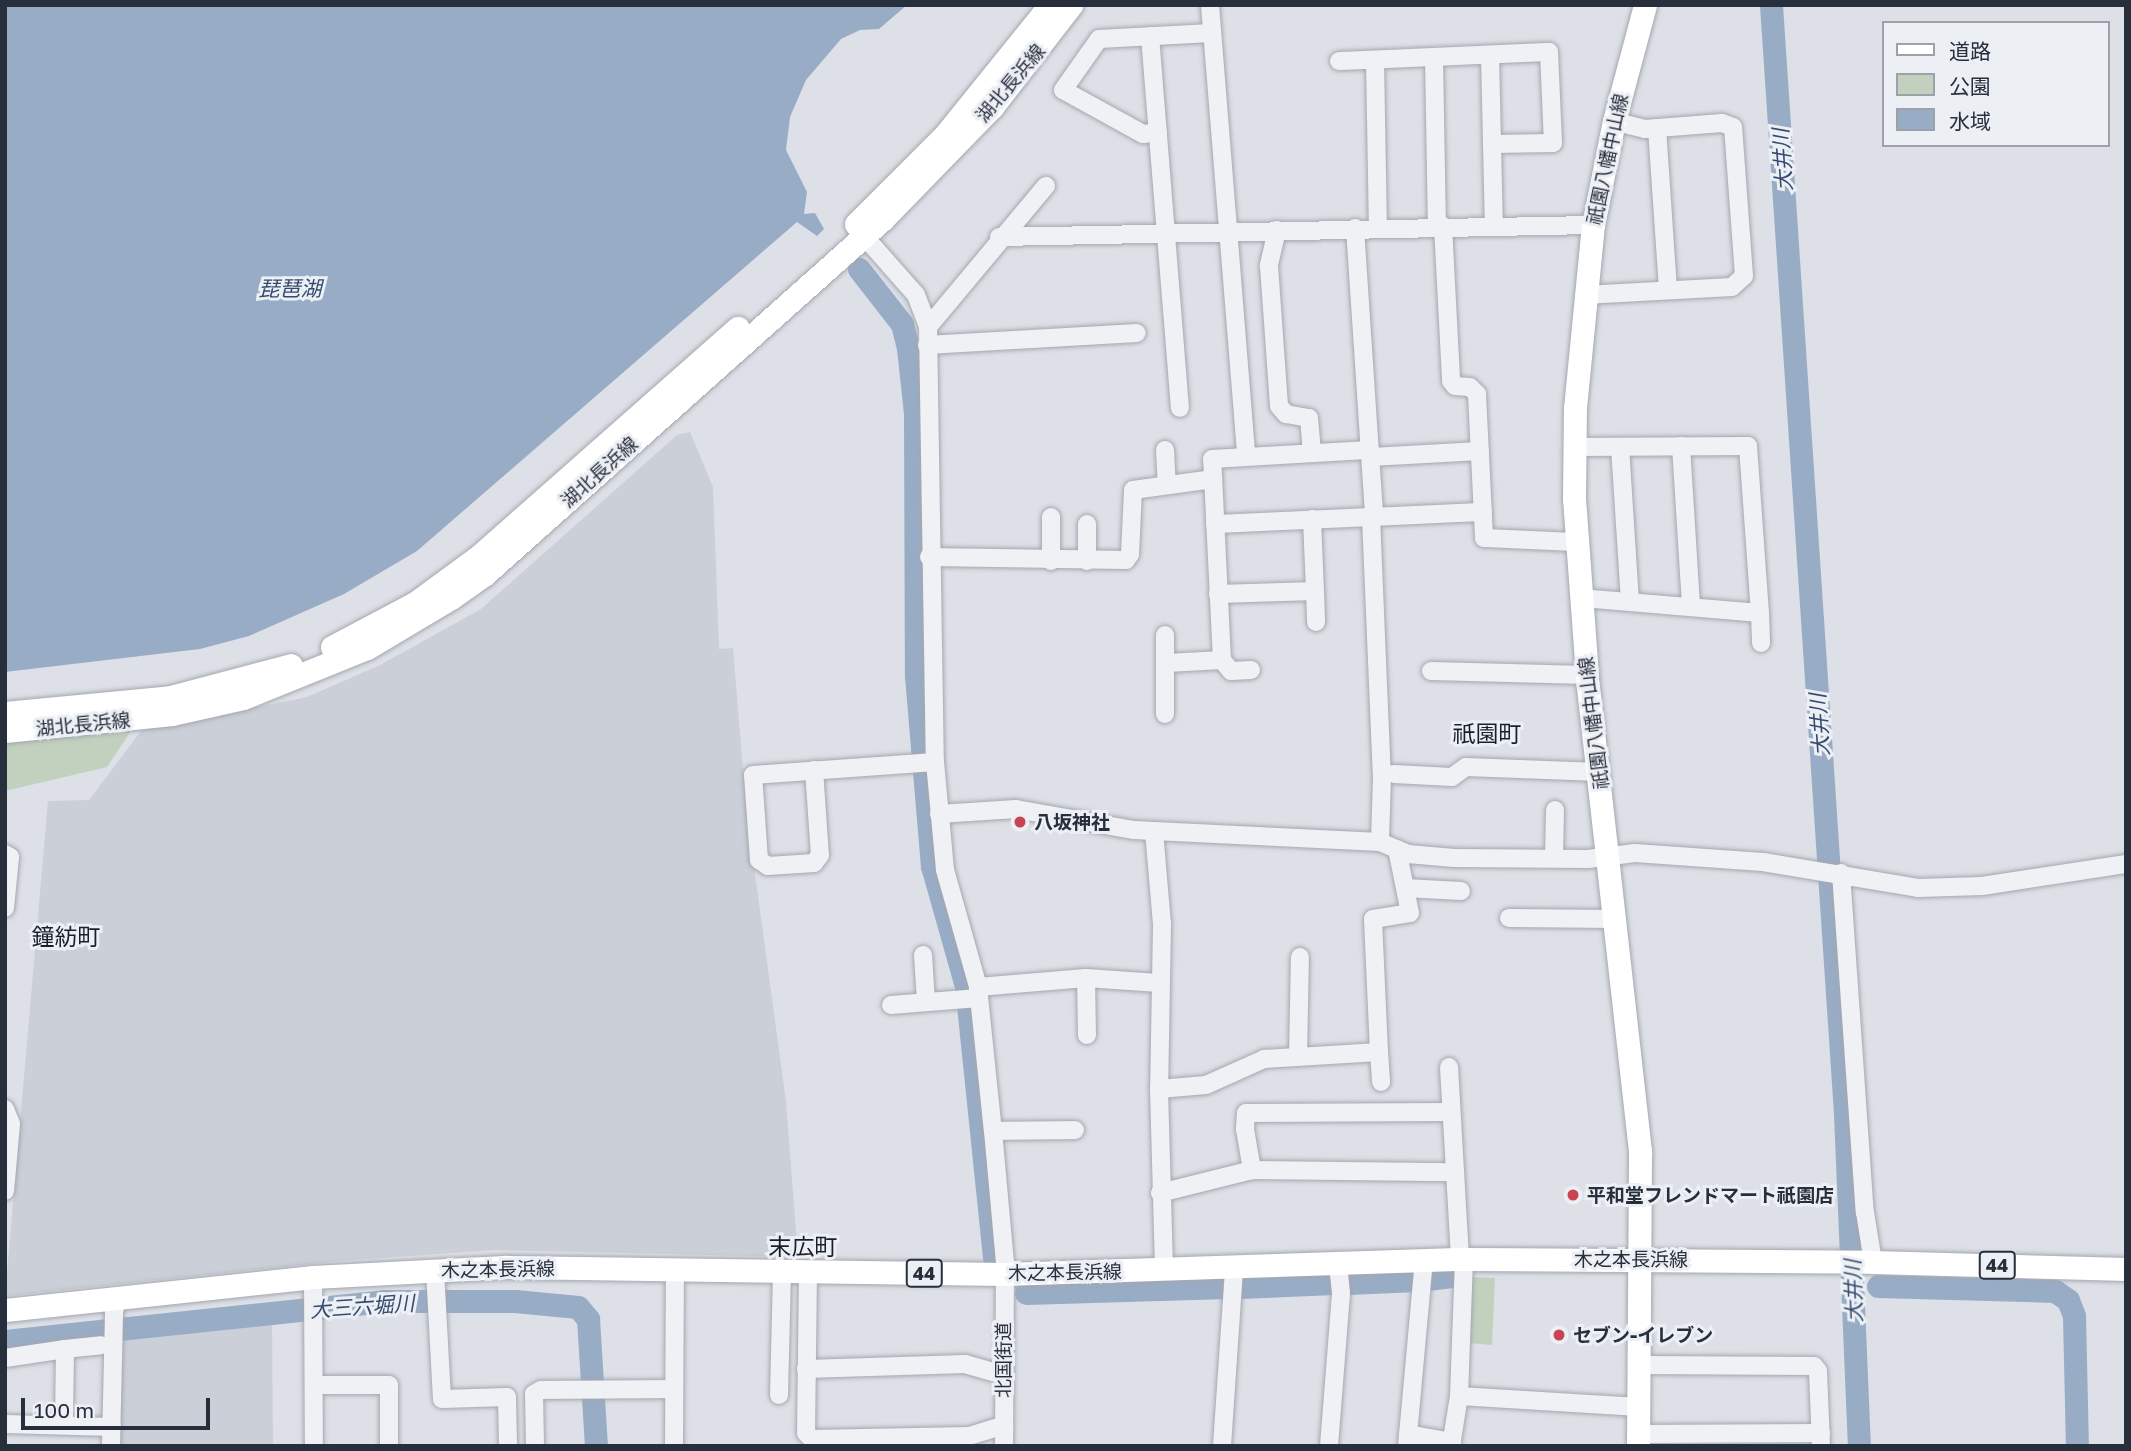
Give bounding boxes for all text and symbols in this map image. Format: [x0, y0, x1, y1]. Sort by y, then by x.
legend [1882, 21, 2110, 147]
text: 道路 [1949, 38, 1991, 64]
street label: 湖北長浜線 [971, 39, 1049, 127]
text: 公園 [1949, 73, 1991, 99]
street label: 祇園八幡中山線 [1582, 92, 1632, 226]
text: 水域 [1949, 108, 1991, 134]
water label: 大井川 [1767, 128, 1797, 192]
water label: 琵琶湖 [259, 275, 321, 301]
street label: 湖北長浜線 [556, 432, 642, 512]
street label: 祇園八幡中山線 [1574, 656, 1612, 790]
water label: 大井川 [1804, 693, 1834, 757]
street label: 湖北長浜線 [35, 708, 131, 740]
district label: 祇園町 [1453, 719, 1521, 747]
place label: 八坂神社 [1034, 811, 1110, 833]
marker: 八坂神社 [1012, 814, 1028, 830]
district label: 鐘紡町 [32, 922, 100, 950]
place label: 平和堂フレンドマート祇園店 [1587, 1184, 1834, 1206]
marker: 平和堂フレンドマート祇園店 [1565, 1187, 1581, 1203]
district label: 末広町 [769, 1232, 837, 1260]
street label: 木之本長浜線 [1574, 1248, 1688, 1270]
road number: 44 [1978, 1250, 2016, 1280]
street label: 木之本長浜線 [441, 1257, 555, 1281]
road number: 44 [905, 1258, 943, 1288]
water label: 大井川 [1839, 1259, 1867, 1323]
street label: 木之本長浜線 [1008, 1260, 1122, 1284]
water label: 大三六堀川 [309, 1290, 415, 1322]
street label: 北国街道 [992, 1322, 1014, 1398]
place label: セブン-イレブン [1573, 1324, 1713, 1346]
marker: セブン-イレブン [1551, 1327, 1567, 1343]
scale bar [24, 1384, 214, 1428]
text: 100 m [34, 1397, 94, 1423]

